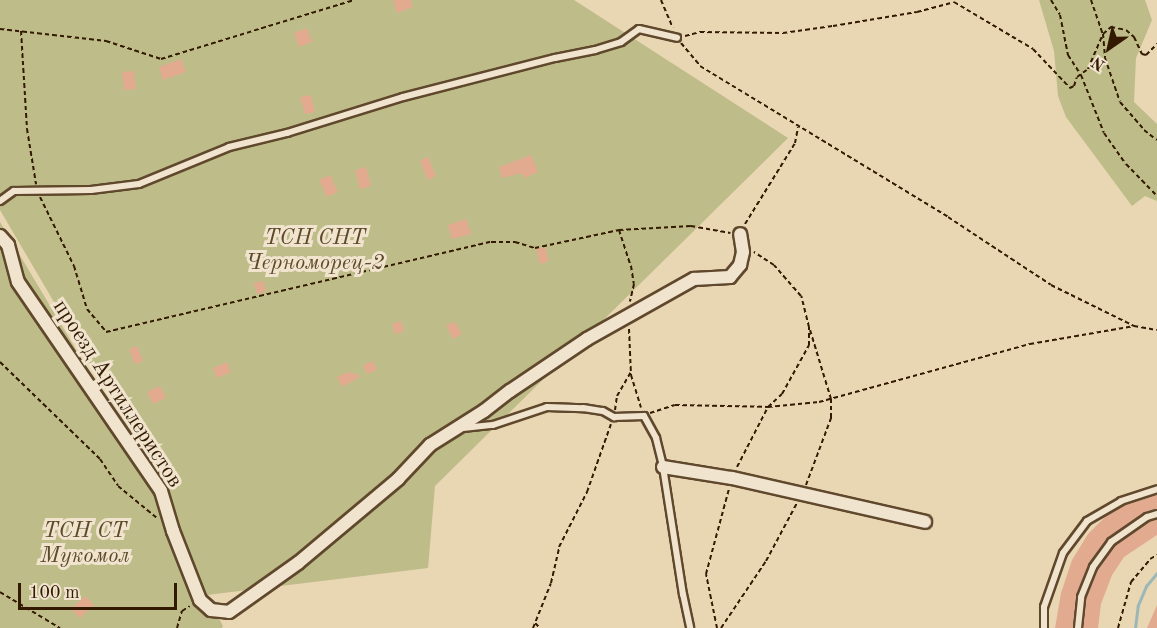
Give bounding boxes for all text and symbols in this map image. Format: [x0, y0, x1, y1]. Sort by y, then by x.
north arrow [1079, 18, 1139, 78]
text: N [1089, 53, 1108, 73]
park label: ТСН СНТ Черноморец-2 [246, 225, 384, 276]
street label: проезд Артиллеристов [46, 295, 188, 493]
park label: ТСН СТ Мукомол [40, 518, 130, 570]
scale bar [21, 571, 180, 609]
text: 100 m [29, 584, 80, 602]

